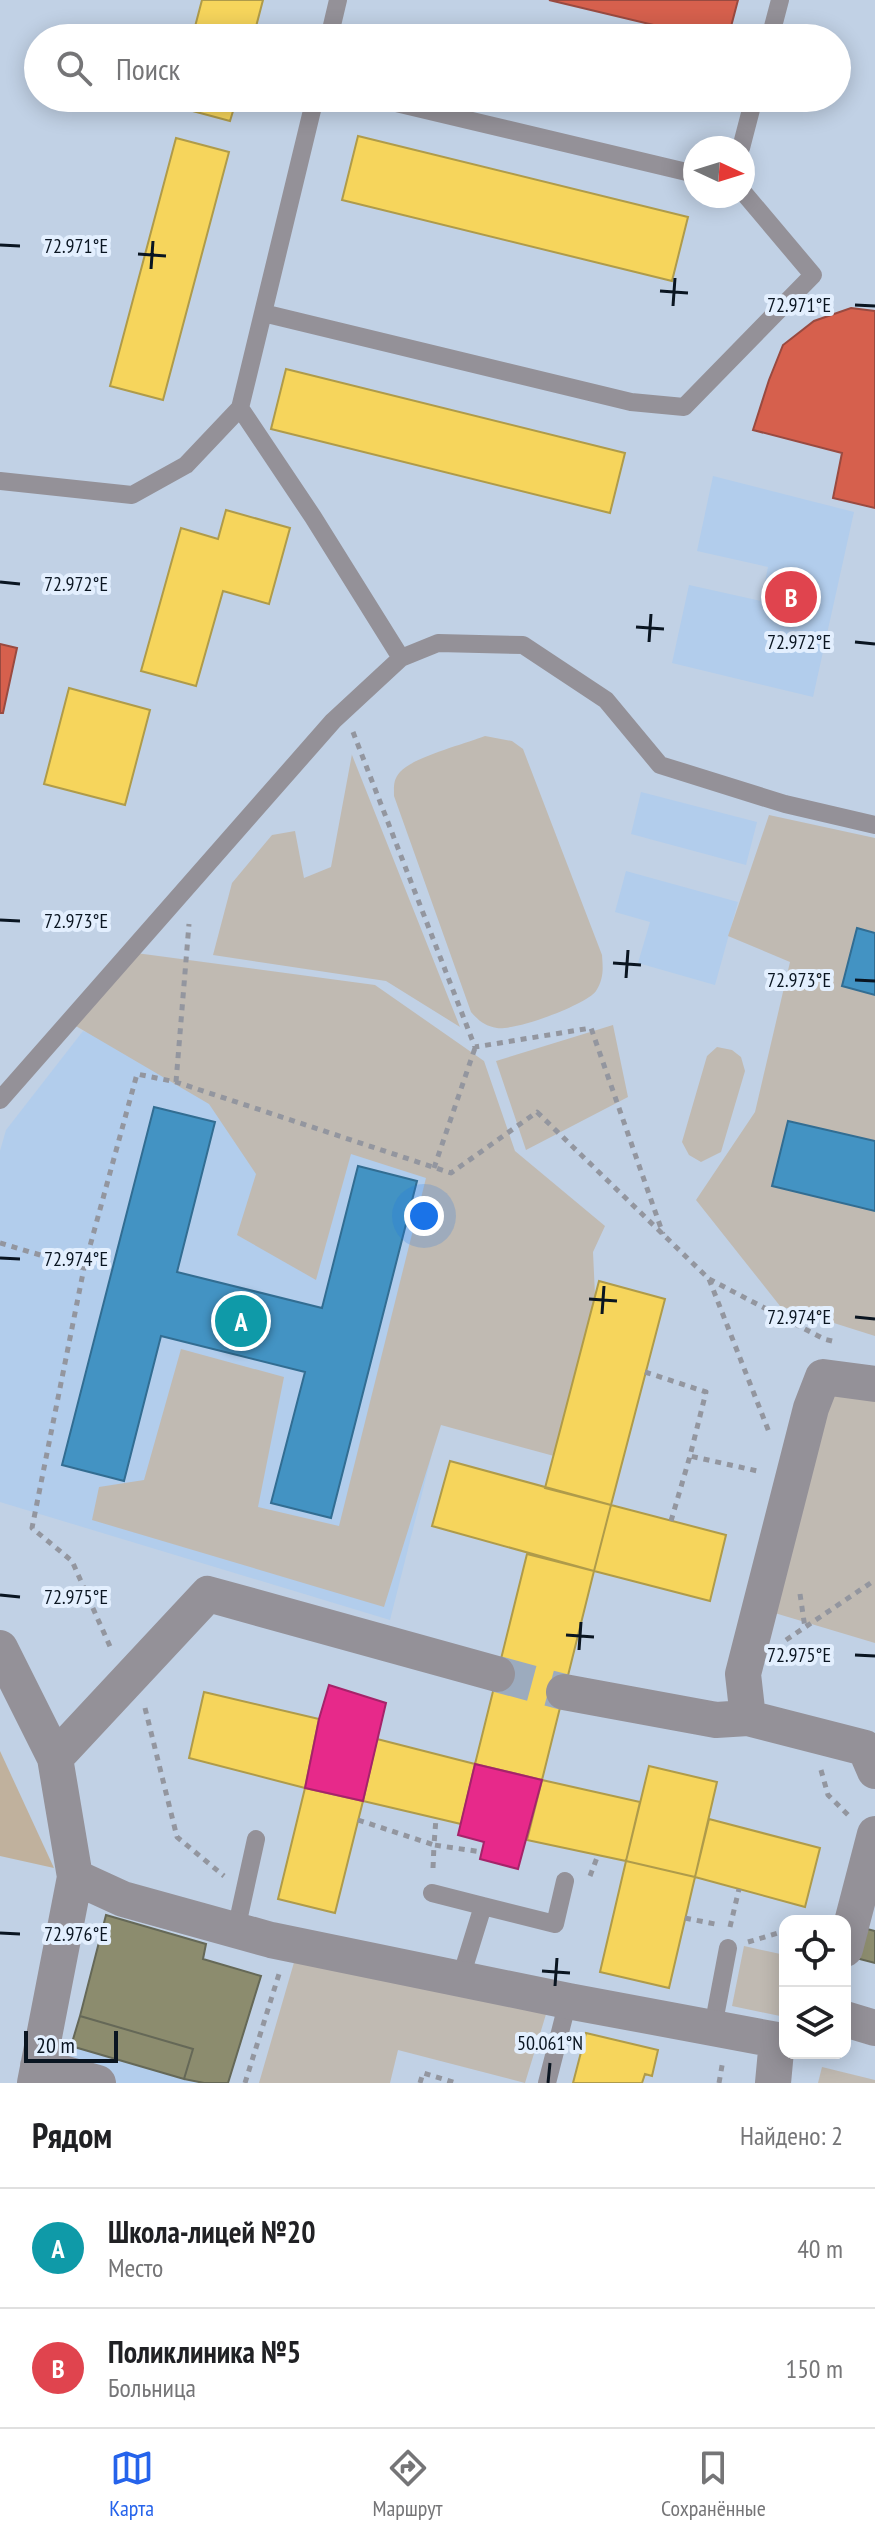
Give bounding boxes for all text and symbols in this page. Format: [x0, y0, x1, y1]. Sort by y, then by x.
search box [24, 24, 851, 112]
icon: search [52, 46, 96, 90]
text: Поиск [116, 49, 180, 88]
north arrow [683, 136, 755, 208]
text: 72.971°E [44, 233, 108, 259]
text: 72.971°E [767, 292, 831, 318]
pin: B [765, 567, 817, 627]
text: 72.972°E [44, 571, 108, 597]
text: 72.972°E [767, 629, 831, 655]
text: 72.973°E [44, 908, 108, 934]
text: 72.973°E [767, 967, 831, 993]
your location [404, 1196, 444, 1236]
text: 72.974°E [44, 1246, 108, 1272]
pin: A [215, 1291, 267, 1351]
text: 72.974°E [767, 1304, 831, 1330]
text: 72.975°E [44, 1584, 108, 1610]
text: 72.975°E [767, 1642, 831, 1668]
map controls [779, 1915, 851, 2059]
button: locate [779, 1915, 851, 1987]
text: 72.976°E [44, 1921, 108, 1947]
button: layers [779, 1987, 851, 2059]
scale bar [24, 2027, 118, 2063]
text: 50.061°N [517, 2030, 583, 2056]
text: 20 m [36, 2031, 75, 2059]
text: Рядом [32, 2113, 112, 2157]
text: Найдено: 2 [740, 2119, 843, 2152]
text: Школа-лицей №20 [108, 2212, 316, 2251]
text: A [51, 2232, 65, 2265]
text: 40 m [797, 2232, 843, 2265]
text: Место [108, 2251, 163, 2284]
text: Поликлиника №5 [108, 2332, 301, 2371]
text: B [52, 2352, 64, 2385]
text: 150 m [785, 2352, 843, 2385]
text: Больница [108, 2371, 196, 2404]
tab: Карта [109, 2446, 154, 2522]
tab: Маршрут [372, 2446, 443, 2522]
tab: Сохранённые [661, 2446, 766, 2522]

